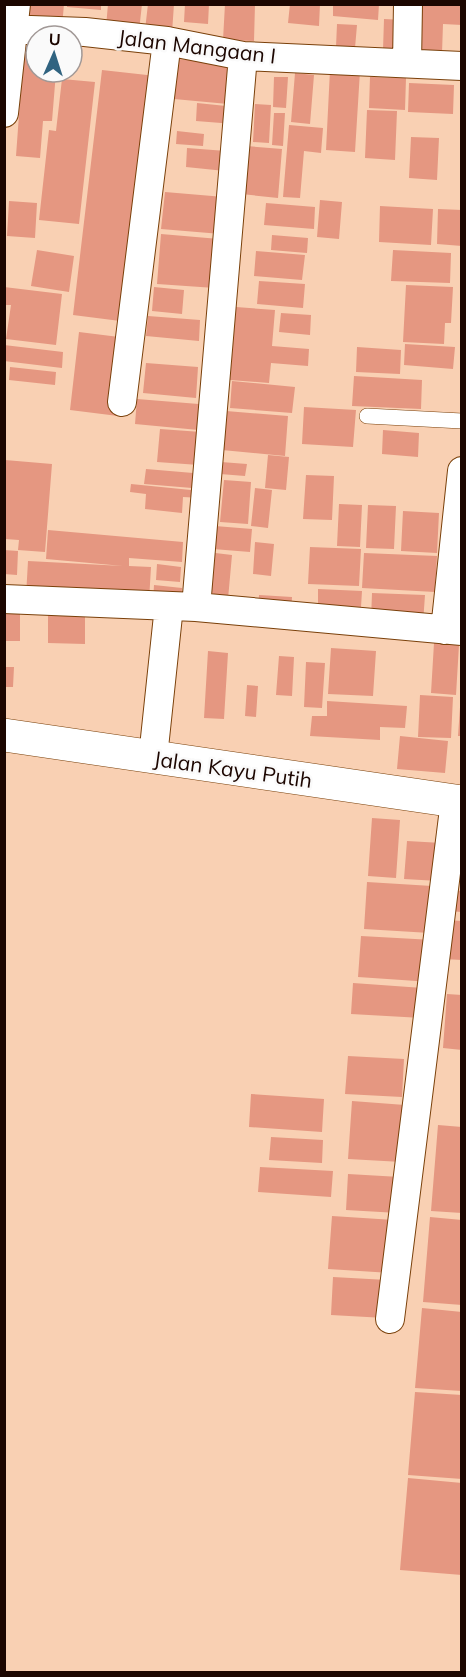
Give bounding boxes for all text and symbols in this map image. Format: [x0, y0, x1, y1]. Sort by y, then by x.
street label: Jalan Mangaan I [117, 23, 277, 69]
north arrow [24, 24, 84, 84]
text: U [48, 29, 61, 49]
street label: Jalan Kayu Putih [152, 745, 314, 793]

